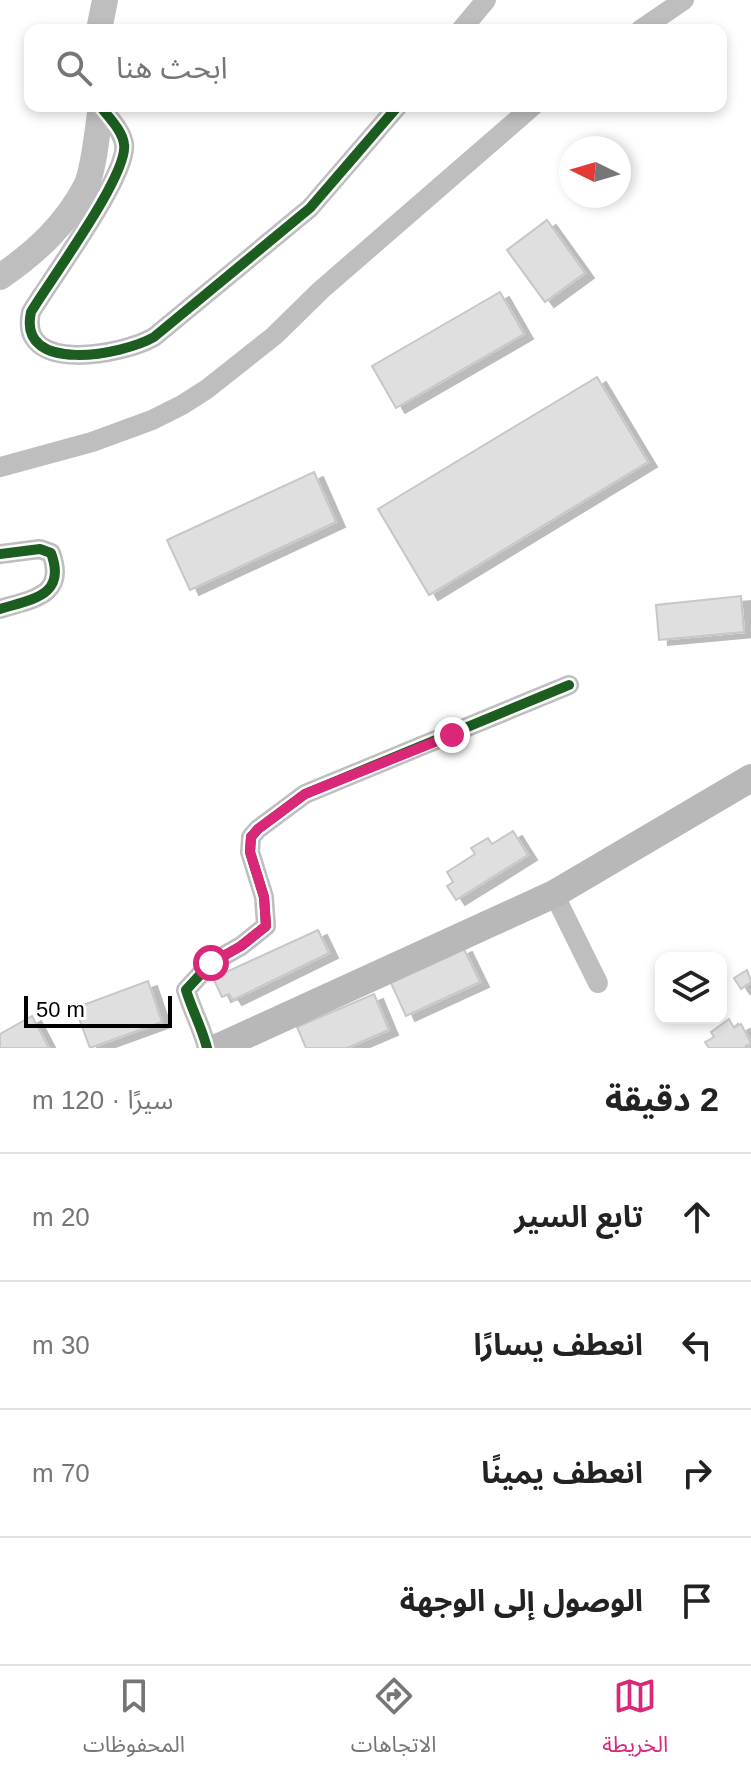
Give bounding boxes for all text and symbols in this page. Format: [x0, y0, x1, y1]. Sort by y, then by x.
search box [24, 24, 727, 112]
icon: search [52, 46, 96, 90]
text: ابحث هنا [116, 51, 228, 84]
north arrow [559, 136, 631, 208]
route end [434, 717, 470, 753]
route start [193, 945, 229, 981]
map controls [655, 952, 727, 1024]
button: layers [655, 952, 727, 1024]
scale bar [24, 992, 172, 1028]
text: 50 m [36, 997, 85, 1022]
text: 2 دقيقة [605, 1080, 719, 1118]
text: سيرًا · 120 m [32, 1085, 173, 1115]
icon: ahead [675, 1195, 719, 1239]
text: تابع السير [514, 1200, 643, 1233]
text: 20 m [32, 1202, 90, 1232]
icon: left [675, 1323, 719, 1367]
text: انعطف يسارًا [474, 1328, 643, 1361]
text: 30 m [32, 1330, 90, 1360]
icon: right [675, 1451, 719, 1495]
text: انعطف يمينًا [481, 1456, 643, 1489]
text: 70 m [32, 1458, 90, 1488]
icon: arrive [675, 1579, 719, 1623]
text: الوصول إلى الوجهة [400, 1584, 643, 1617]
tab: المحفوظات [83, 1674, 185, 1768]
tab: الاتجاهات [351, 1674, 437, 1768]
tab: الخريطة [602, 1674, 668, 1768]

